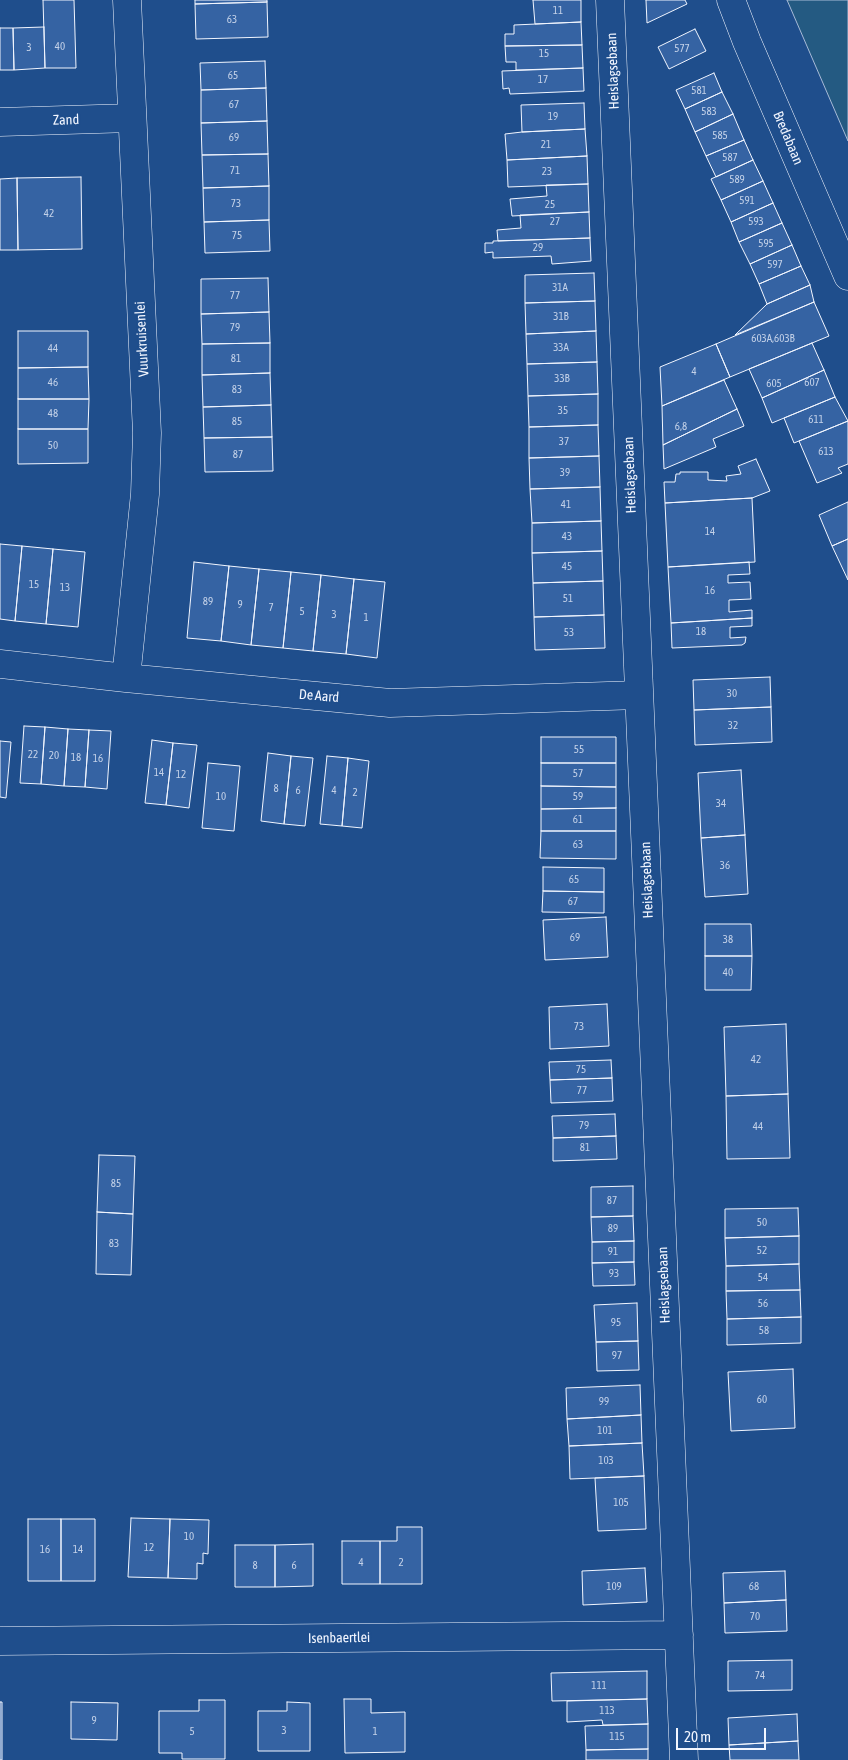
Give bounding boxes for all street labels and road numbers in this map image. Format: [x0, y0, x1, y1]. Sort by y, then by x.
street label: Heislagsebaan [603, 32, 623, 110]
street label: Bredabaan [769, 109, 807, 167]
street label: Zand [53, 111, 79, 129]
street label: Vuurkruisenlei [132, 301, 152, 377]
street label: Heislagsebaan [620, 436, 640, 514]
street label: De Aard [298, 686, 340, 706]
street label: Heislagsebaan [637, 841, 657, 919]
street label: Heislagsebaan [654, 1246, 674, 1324]
street label: Isenbaertlei [308, 1629, 370, 1647]

